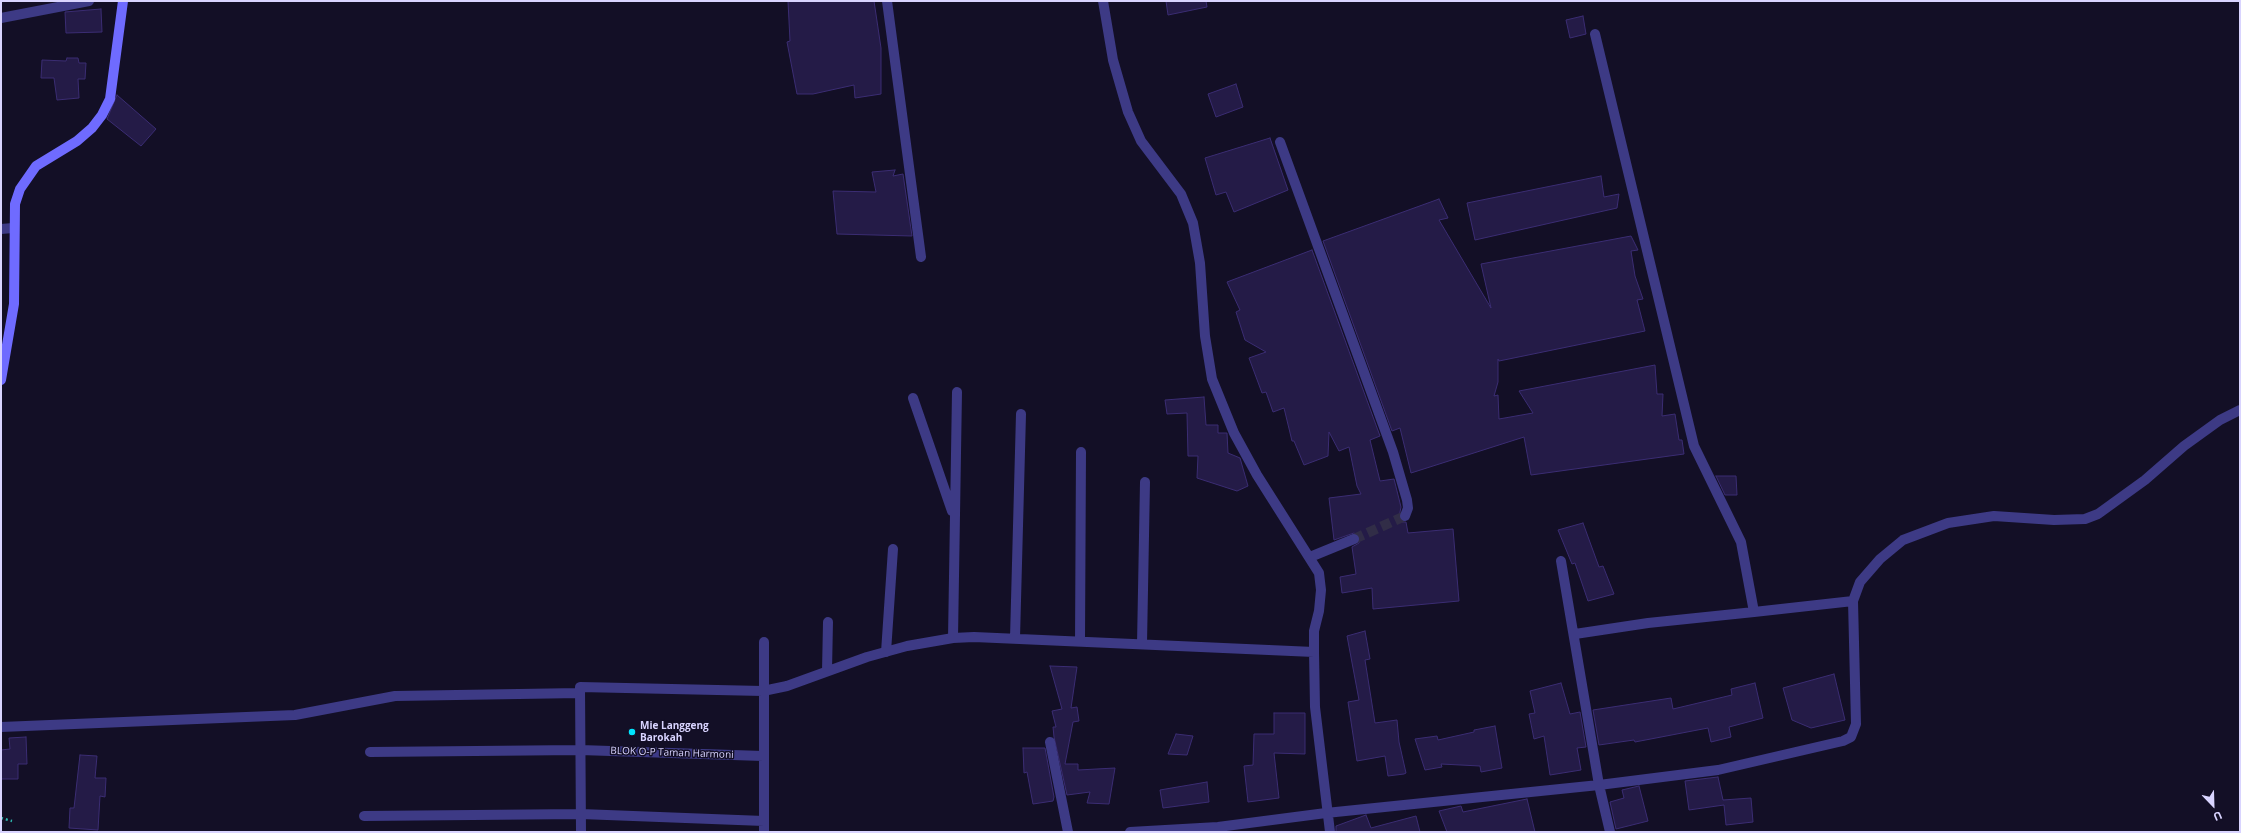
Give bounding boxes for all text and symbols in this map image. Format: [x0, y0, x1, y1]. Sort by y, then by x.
place label: Mie Langgeng Barokah [640, 720, 709, 744]
marker: Mie Langgeng Barokah [627, 727, 637, 737]
street label: BLOK O-P Taman Harmoni [610, 745, 734, 761]
north arrow [2193, 785, 2233, 825]
text: U [2211, 808, 2225, 825]

